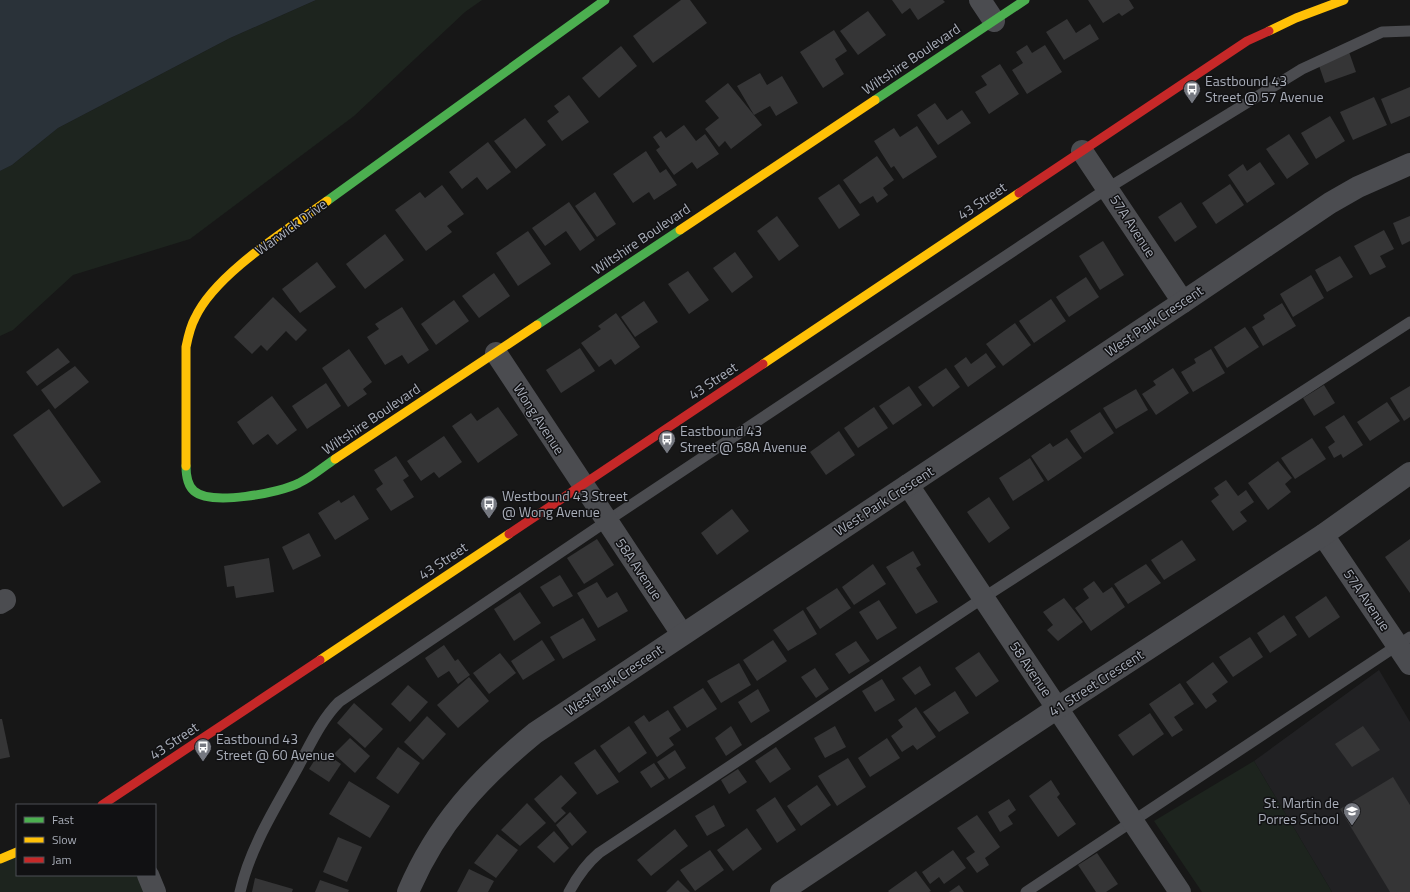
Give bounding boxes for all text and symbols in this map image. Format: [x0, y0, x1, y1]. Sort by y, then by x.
street label: Wiltshire Boulevard [857, 18, 964, 99]
place label: Eastbound 43 Street @ 57 Avenue [1205, 70, 1323, 107]
bus stop icon: Eastbound 43 Street @ 57 Avenue [1182, 79, 1202, 104]
street label: 43 Street [953, 176, 1010, 225]
street label: 57A Avenue [1105, 190, 1162, 261]
street label: Warwick Drive [250, 193, 331, 260]
street label: Wiltshire Boulevard [587, 198, 694, 279]
street label: West Park Crescent [1100, 280, 1207, 361]
street label: 43 Street [684, 356, 741, 405]
street label: Wiltshire Boulevard [317, 378, 424, 459]
street label: Wong Avenue [509, 379, 570, 458]
place label: Eastbound 43 Street @ 58A Avenue [680, 420, 807, 457]
bus stop icon: Eastbound 43 Street @ 58A Avenue [657, 429, 677, 454]
street label: West Park Crescent [830, 460, 938, 541]
place label: Westbound 43 Street @ Wong Avenue [502, 485, 628, 522]
bus stop icon: Westbound 43 Street @ Wong Avenue [479, 494, 499, 519]
street label: 58A Avenue [611, 533, 668, 604]
street label: 43 Street [414, 536, 471, 585]
street label: 57A Avenue [1339, 564, 1396, 635]
street label: 58 Avenue [1005, 637, 1058, 701]
street label: West Park Crescent [560, 639, 667, 720]
street label: 41 Street Crescent [1044, 644, 1147, 721]
street label: 43 Street [145, 716, 202, 765]
place label: Eastbound 43 Street @ 60 Avenue [216, 728, 334, 765]
bus stop icon: Eastbound 43 Street @ 60 Avenue [193, 737, 213, 762]
place label: St. Martin de Porres School [1258, 792, 1339, 829]
school or university icon: St. Martin de Porres School [1342, 801, 1362, 826]
legend [16, 804, 156, 876]
text: Fast [52, 810, 75, 829]
text: Slow [52, 830, 77, 849]
text: Jam [52, 850, 72, 869]

